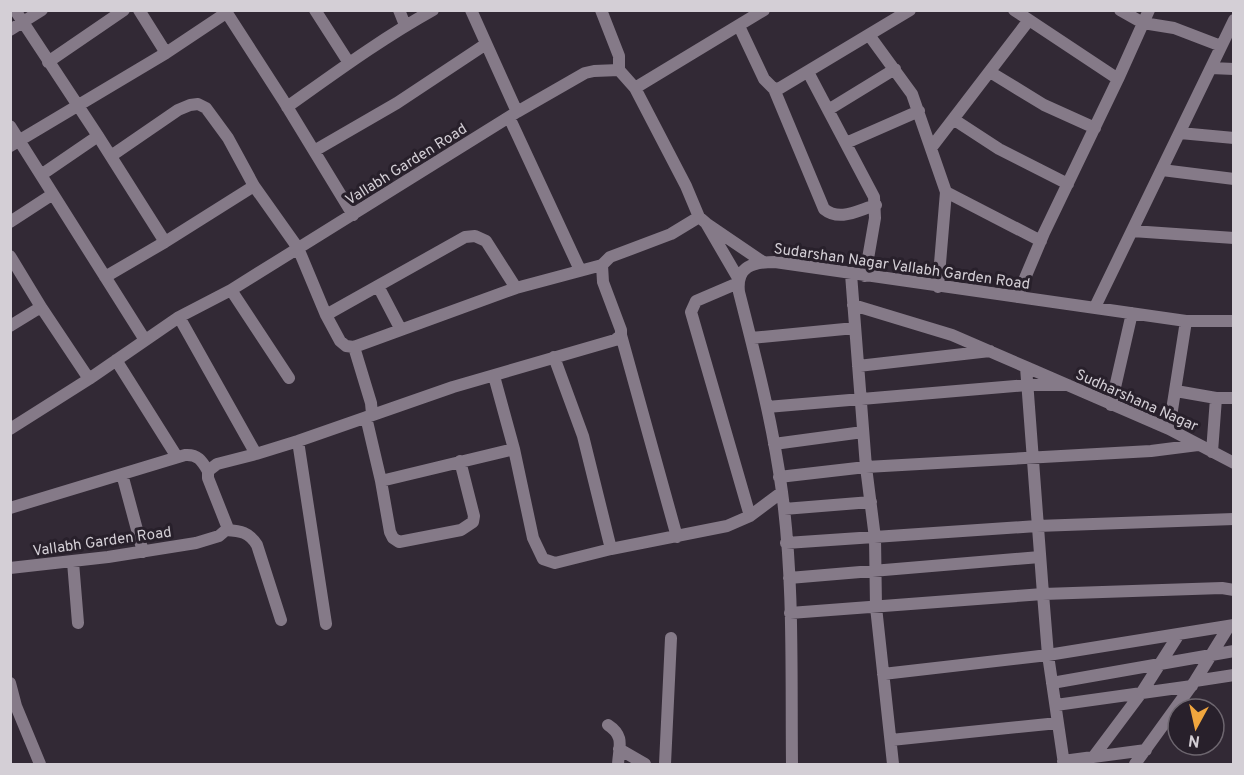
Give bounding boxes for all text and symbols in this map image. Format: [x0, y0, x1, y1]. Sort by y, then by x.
street label: Vallabh Garden Road [342, 120, 471, 210]
street label: Sudarshan Nagar Vallabh Garden Road [772, 240, 1031, 295]
street label: Sudharshana Nagar [1072, 366, 1201, 437]
street label: Vallabh Garden Road [32, 523, 173, 562]
north arrow [1166, 697, 1226, 757]
text: N [1187, 729, 1201, 751]

